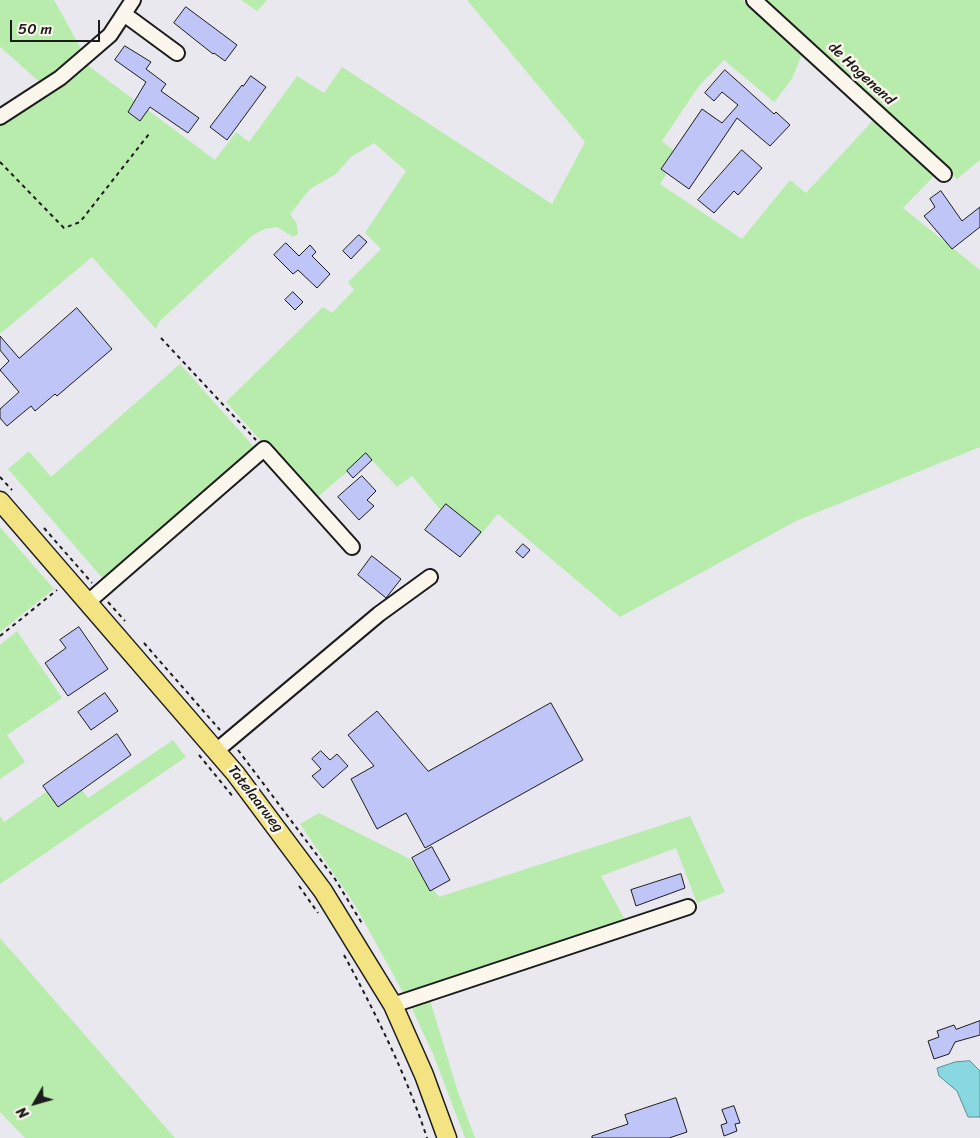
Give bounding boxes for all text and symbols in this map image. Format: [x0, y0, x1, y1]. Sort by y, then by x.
scale bar [12, 10, 102, 42]
text: 50 m [18, 16, 52, 42]
street label: de Hogenend [824, 39, 898, 109]
street label: Tatelaarweg [223, 762, 287, 836]
north arrow [10, 1078, 60, 1128]
text: N [10, 1101, 36, 1124]

